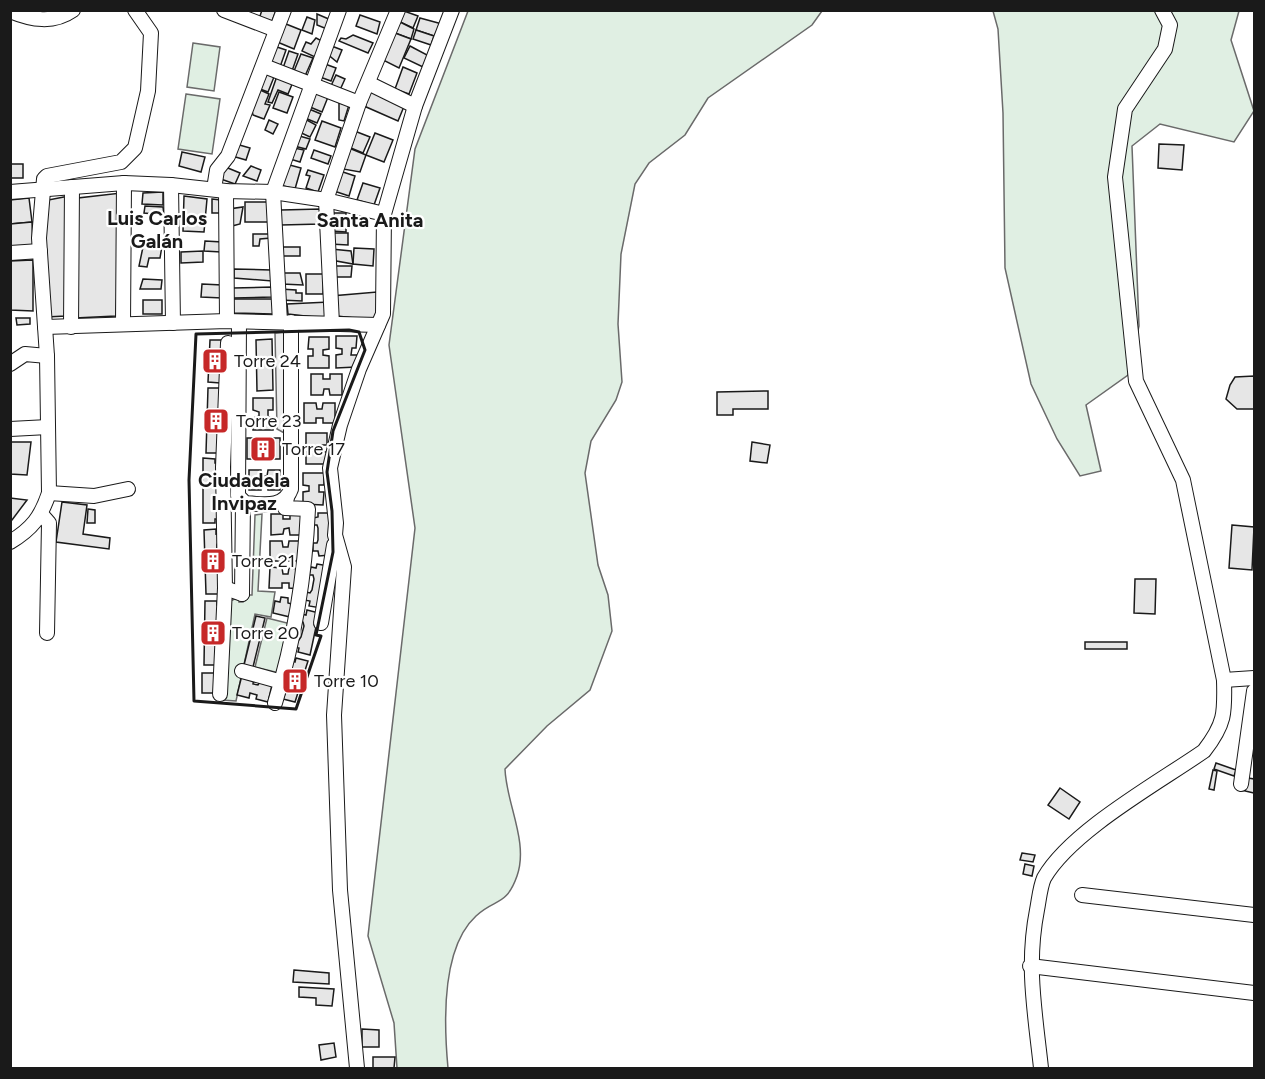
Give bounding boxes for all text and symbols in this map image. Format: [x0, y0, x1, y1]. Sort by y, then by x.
district label: Luis Carlos Galán [107, 206, 207, 253]
district label: Santa Anita [317, 208, 423, 232]
building icon: Torre 24 [200, 346, 230, 376]
place label: Torre 24 [234, 350, 301, 372]
building icon: Torre 23 [201, 406, 231, 436]
place label: Torre 23 [236, 410, 302, 432]
building icon: Torre 17 [248, 434, 278, 464]
place label: Torre 17 [282, 438, 345, 460]
district label: Ciudadela Invipaz [198, 468, 290, 515]
building icon: Torre 21 [198, 546, 228, 576]
place label: Torre 21 [232, 550, 295, 572]
building icon: Torre 20 [198, 618, 228, 648]
place label: Torre 20 [232, 622, 299, 644]
building icon: Torre 10 [280, 666, 310, 696]
place label: Torre 10 [314, 670, 379, 692]

